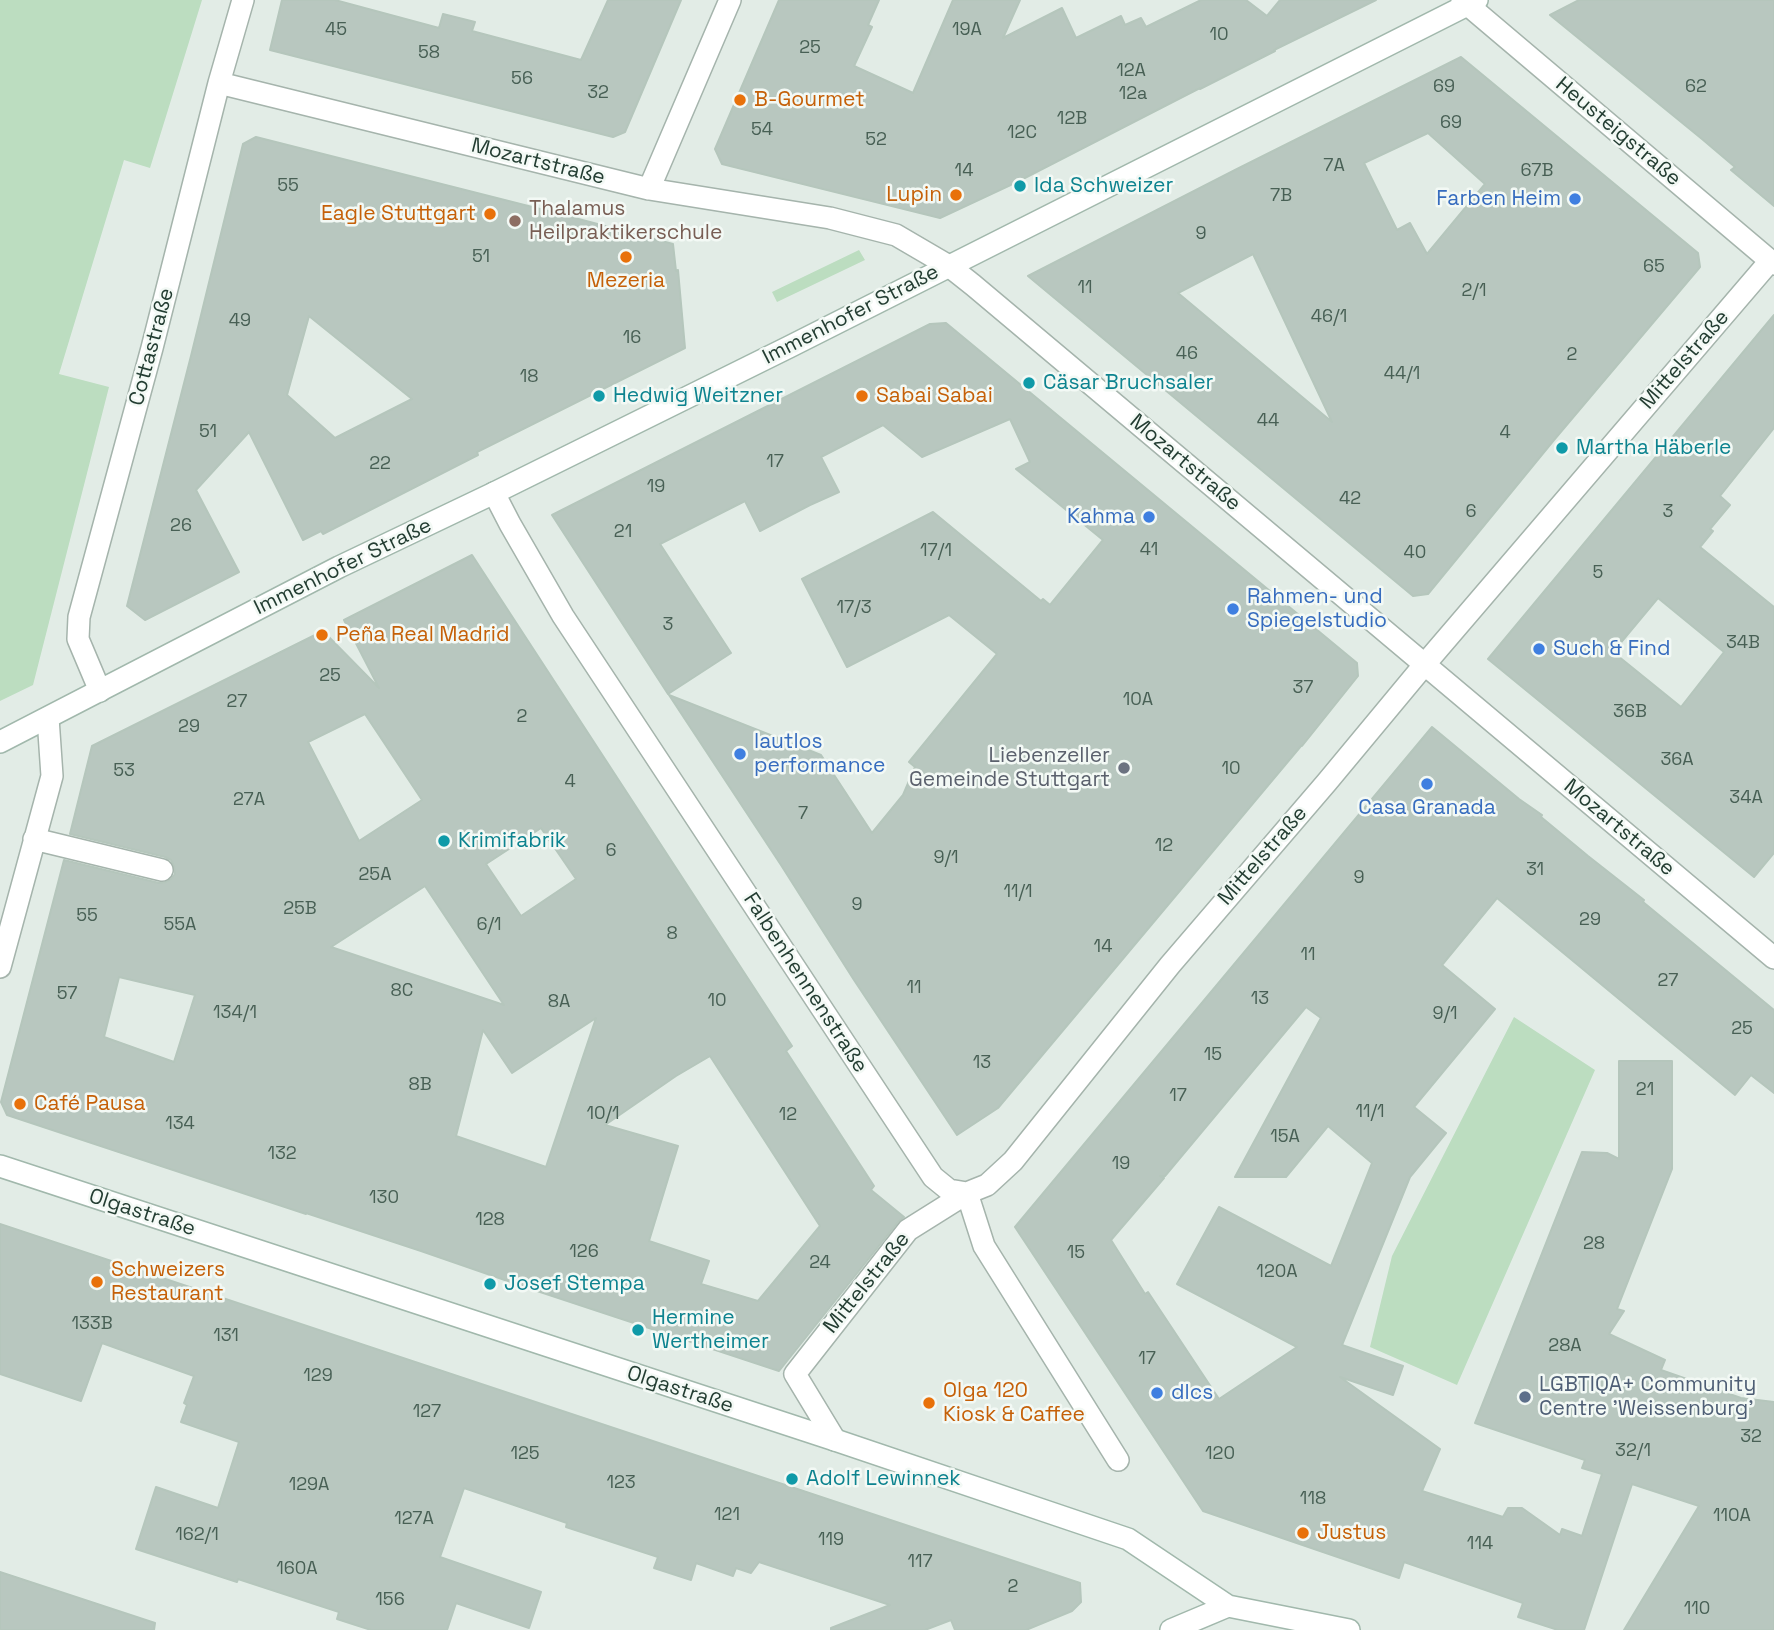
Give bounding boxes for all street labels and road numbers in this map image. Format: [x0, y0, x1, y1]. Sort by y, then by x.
street label: Heusteigstraße [1550, 72, 1686, 192]
street label: Mozartstraße [468, 133, 608, 191]
street label: Immenhofer Straße [759, 260, 943, 370]
street label: Cottastraße [124, 285, 180, 409]
street label: Mittelstraße [1635, 305, 1735, 415]
street label: Mozartstraße [1124, 409, 1246, 517]
street label: Immenhofer Straße [250, 513, 436, 621]
street label: Mozartstraße [1558, 774, 1680, 882]
street label: Mittelstraße [1213, 801, 1313, 911]
street label: Falbenhennenstraße [737, 888, 873, 1078]
street label: Olgastraße [86, 1184, 198, 1242]
street label: Mittelstraße [818, 1227, 916, 1339]
street label: Olgastraße [624, 1361, 736, 1419]

